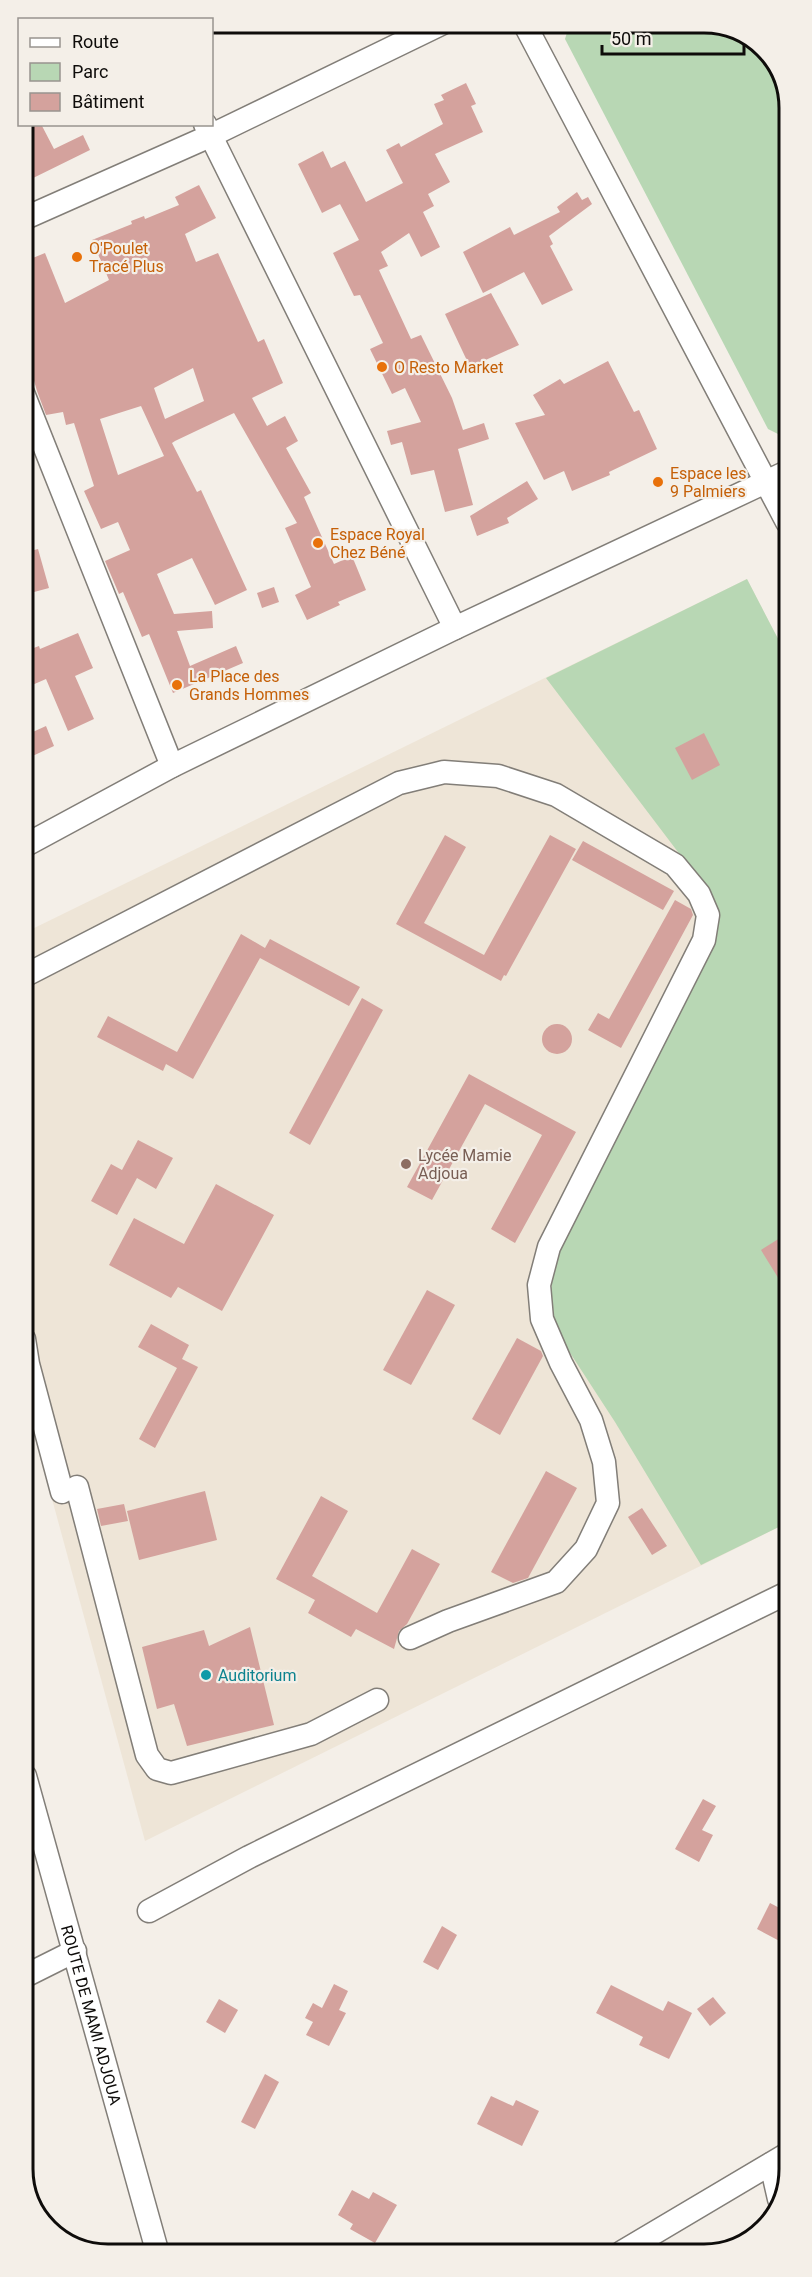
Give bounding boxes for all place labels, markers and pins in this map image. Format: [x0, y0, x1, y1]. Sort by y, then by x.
place label: O'Poulet Tracé Plus [89, 239, 164, 276]
marker: O'Poulet Tracé Plus [70, 250, 84, 264]
place label: O Resto Market [394, 358, 504, 377]
marker: O Resto Market [375, 360, 389, 374]
place label: Espace les 9 Palmiers [670, 464, 747, 501]
marker: Espace les 9 Palmiers [651, 475, 665, 489]
place label: Espace Royal Chez Béné [330, 525, 425, 562]
marker: Espace Royal Chez Béné [311, 536, 325, 550]
place label: La Place des Grands Hommes [189, 667, 309, 704]
marker: La Place des Grands Hommes [170, 678, 184, 692]
place label: Lycée Mamie Adjoua [418, 1146, 511, 1183]
marker: Lycée Mamie Adjoua [399, 1157, 413, 1171]
place label: Auditorium [218, 1666, 296, 1685]
marker: Auditorium [199, 1668, 213, 1682]

